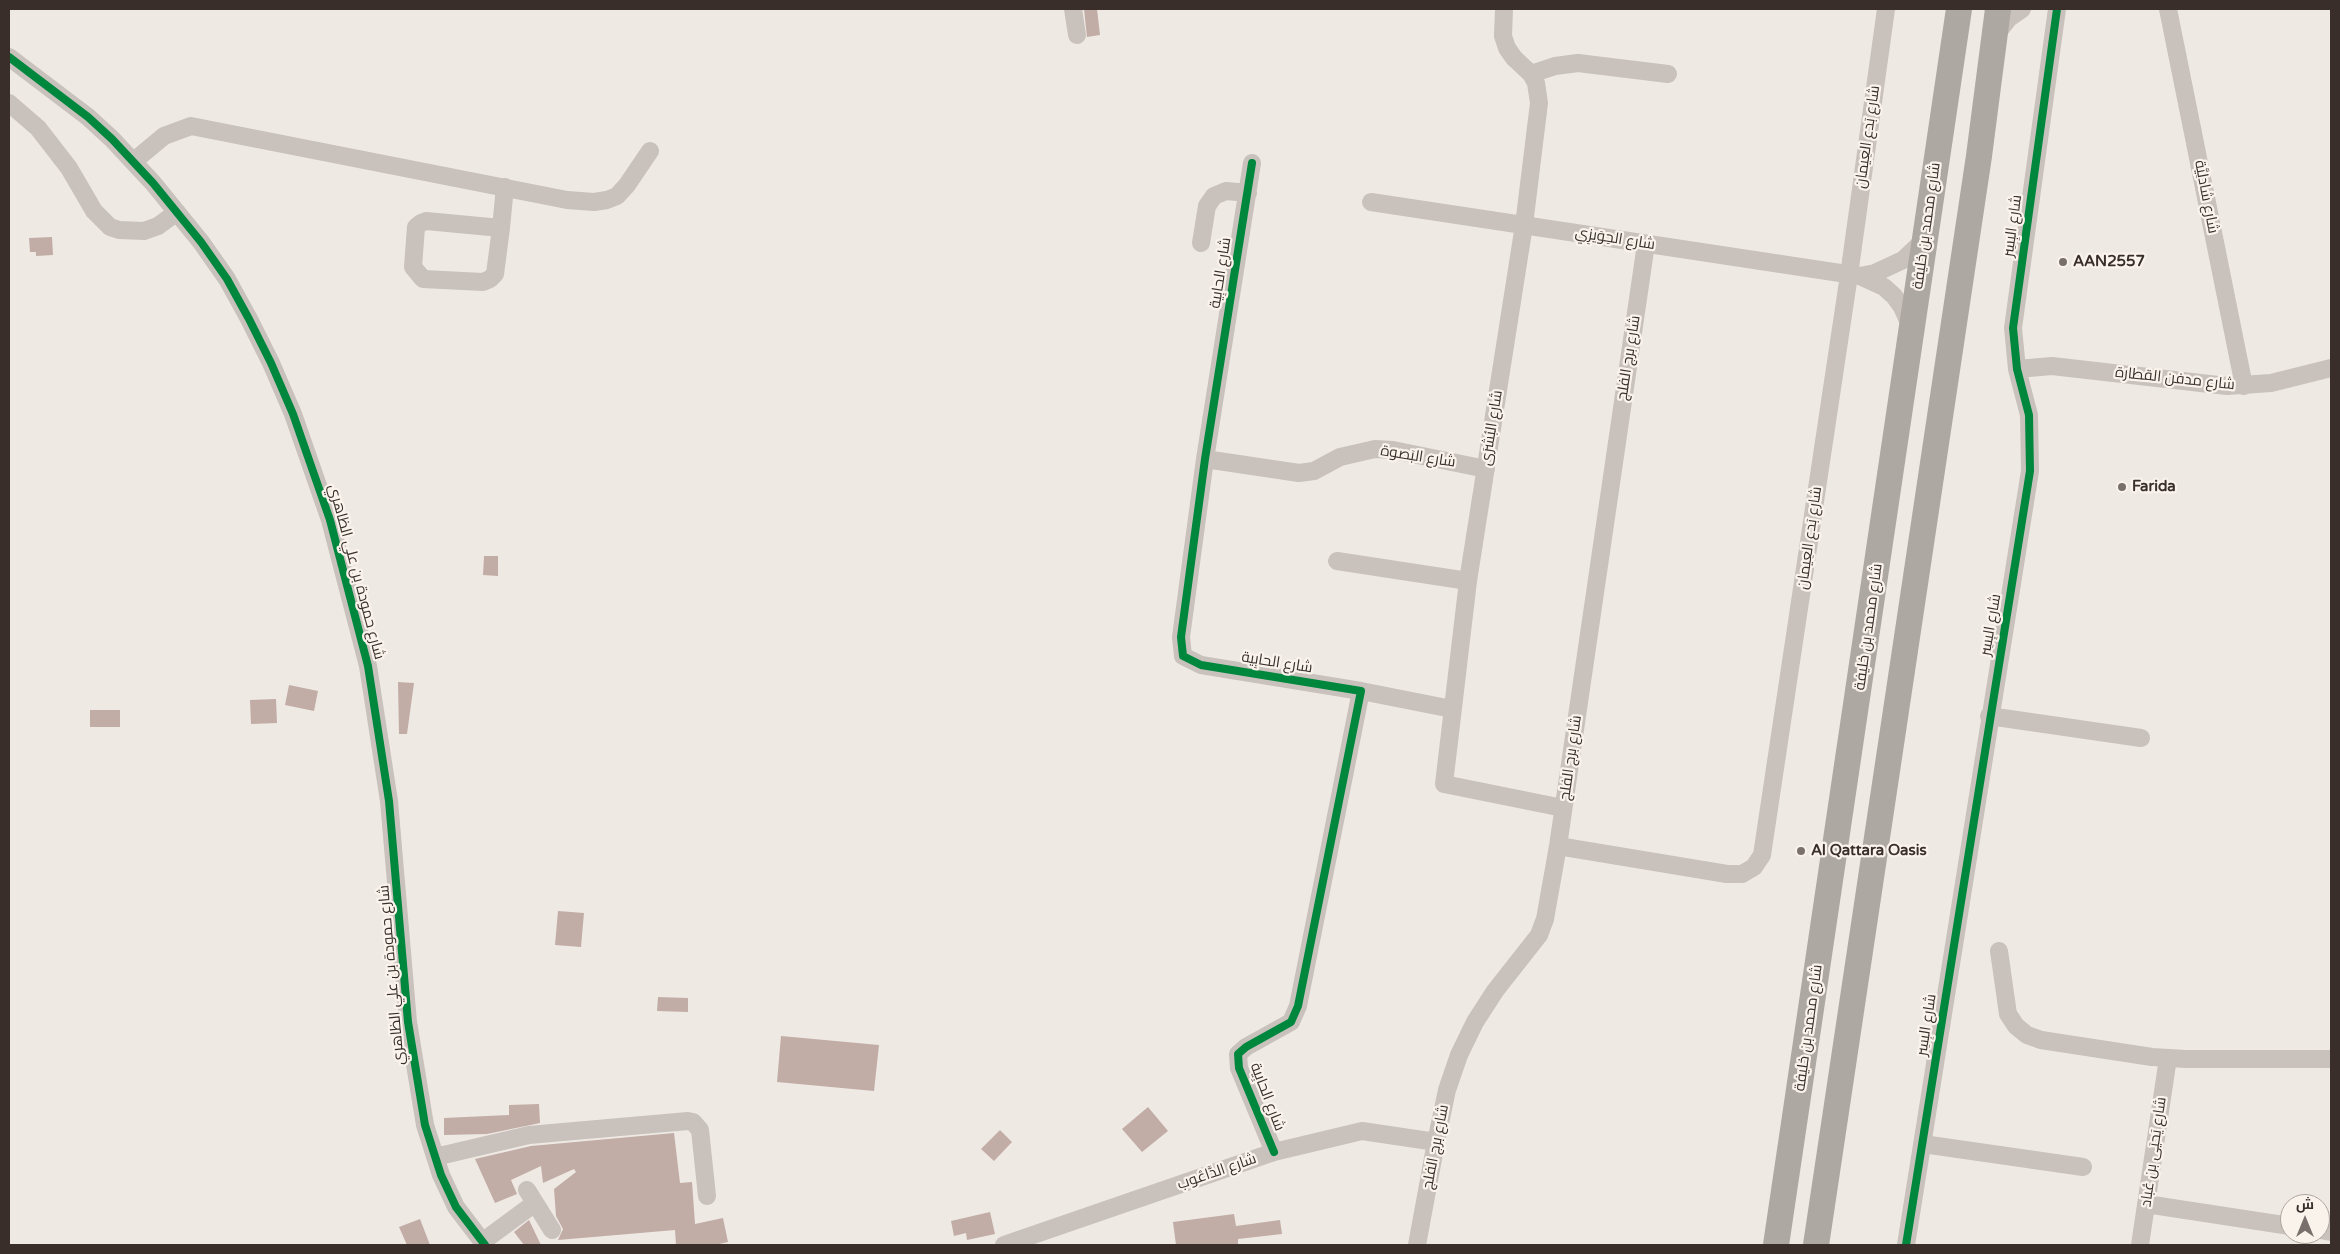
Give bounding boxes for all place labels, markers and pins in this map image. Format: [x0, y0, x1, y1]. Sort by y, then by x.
place label: AAN2557 [2073, 253, 2145, 271]
marker: AAN2557 [2057, 256, 2069, 268]
place label: Farida [2132, 478, 2176, 496]
marker: Farida [2116, 481, 2128, 493]
place label: Al Qattara Oasis [1811, 842, 1927, 860]
marker: Al Qattara Oasis [1795, 845, 1807, 857]

